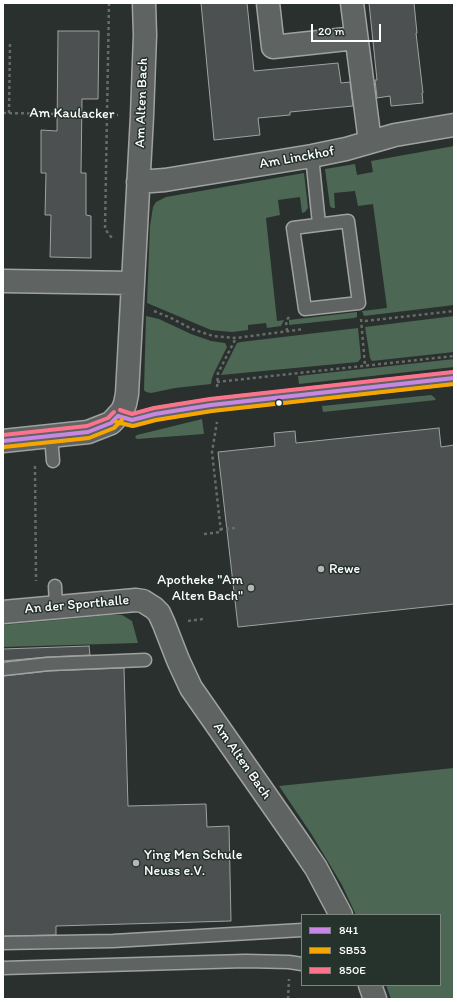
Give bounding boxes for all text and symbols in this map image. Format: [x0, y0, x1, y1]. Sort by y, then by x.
scale bar [313, 16, 383, 42]
text: 20 m [318, 24, 345, 38]
street label: Am Alten Bach [132, 58, 152, 148]
street label: Am Kaulacker [29, 105, 115, 123]
street label: Am Linckhof [258, 143, 336, 173]
unlabelled marker [274, 398, 284, 408]
place label: Rewe [329, 561, 360, 577]
marker: Rewe [316, 564, 326, 574]
place label: Apotheke "Am Alten Bach" [157, 572, 243, 604]
marker: Apotheke "Am Alten Bach" [246, 583, 256, 593]
street label: An der Sporthalle [24, 592, 130, 618]
street label: Am Alten Bach [209, 719, 275, 803]
place label: Ying Men Schule Neuss e.V. [144, 847, 242, 880]
marker: Ying Men Schule Neuss e.V. [131, 858, 141, 868]
legend [301, 914, 441, 986]
text: 841 [339, 923, 358, 937]
text: SB53 [339, 943, 366, 957]
text: 850E [339, 963, 366, 977]

